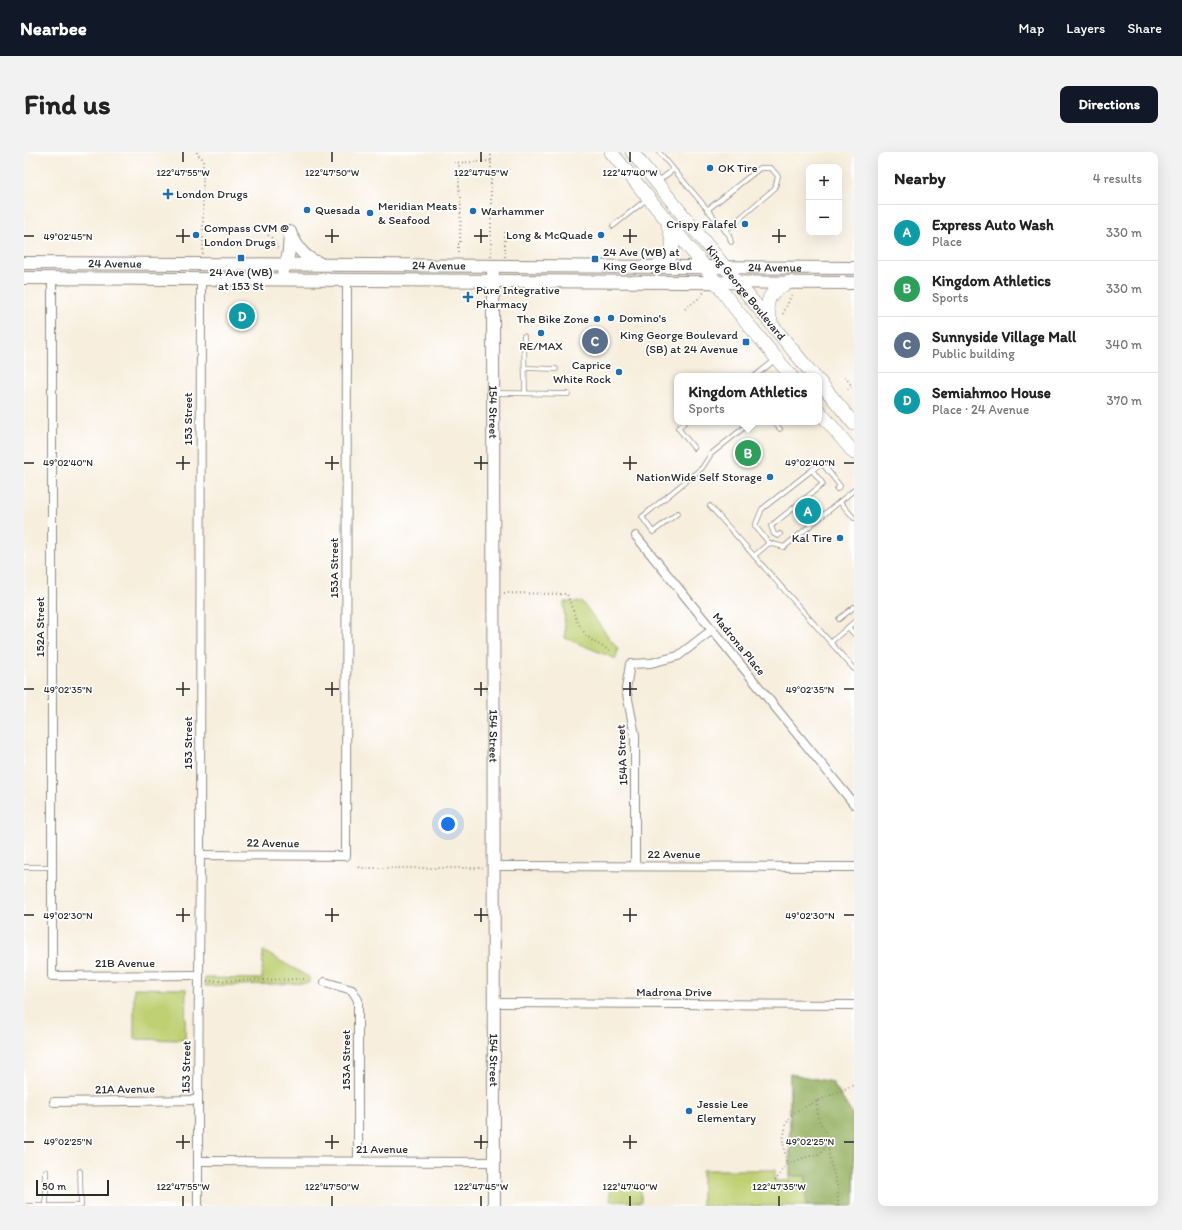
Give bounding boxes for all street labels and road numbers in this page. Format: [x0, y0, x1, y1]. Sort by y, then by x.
street label: King George Boulevard [703, 242, 789, 343]
street label: 24 Avenue [88, 256, 142, 271]
street label: 24 Avenue [412, 258, 466, 273]
street label: 24 Avenue [748, 260, 802, 275]
street label: 154 Street [486, 385, 500, 439]
street label: 153 Street [181, 392, 195, 445]
street label: 153A Street [327, 537, 341, 598]
street label: 152A Street [33, 596, 47, 657]
street label: Madrona Place [710, 610, 769, 678]
street label: 154 Street [486, 709, 501, 763]
street label: 153 Street [181, 716, 195, 769]
street label: 154A Street [613, 724, 631, 786]
street label: 22 Avenue [246, 836, 300, 850]
street label: 22 Avenue [648, 847, 701, 861]
street label: 21B Avenue [95, 956, 155, 970]
street label: Madrona Drive [636, 985, 712, 999]
street label: 153A Street [339, 1029, 353, 1090]
street label: 154 Street [487, 1033, 501, 1087]
street label: 153 Street [179, 1040, 193, 1094]
street label: 21A Avenue [95, 1081, 155, 1097]
street label: 21 Avenue [356, 1142, 408, 1156]

